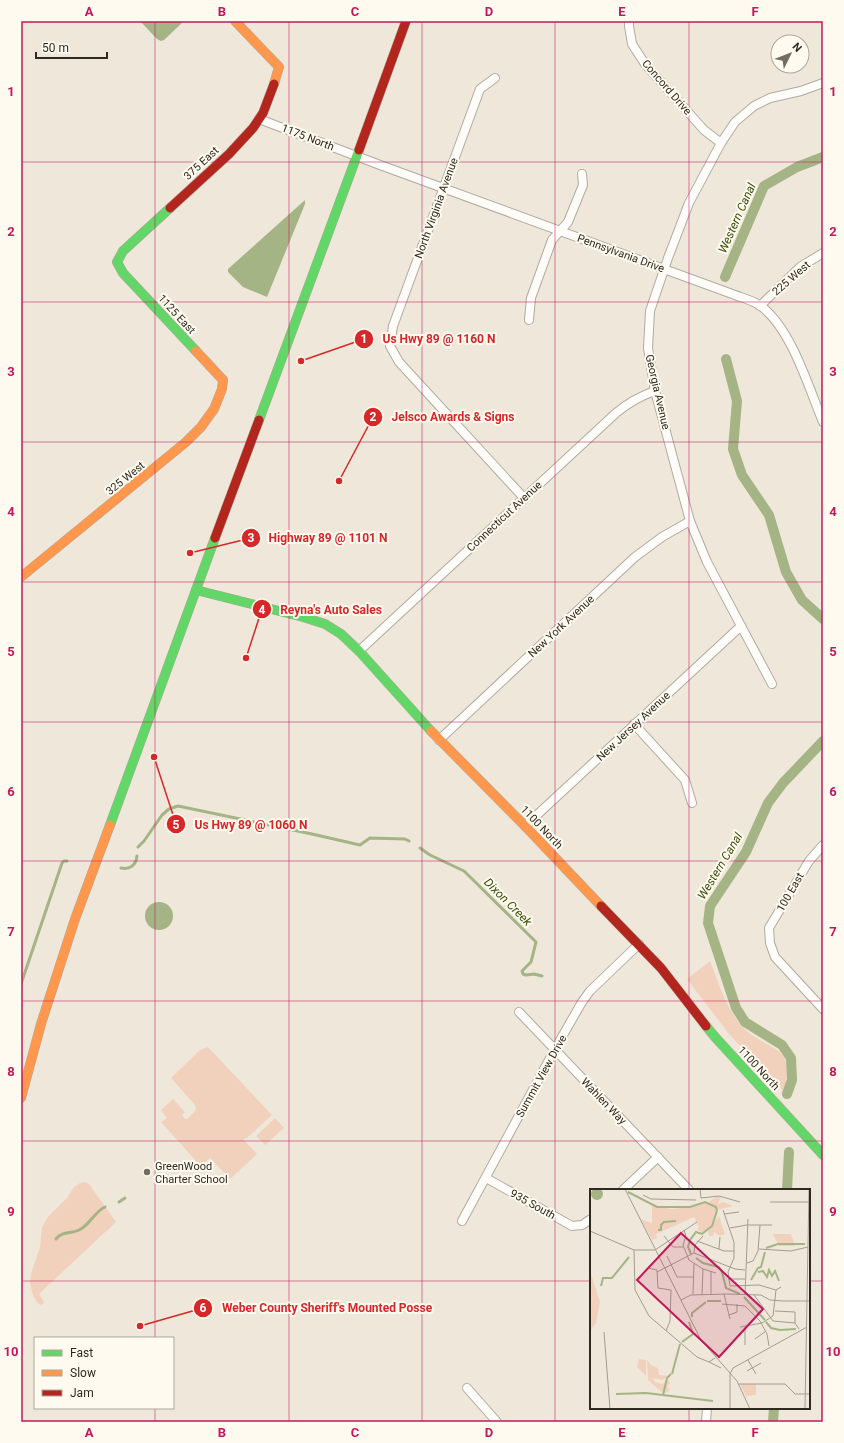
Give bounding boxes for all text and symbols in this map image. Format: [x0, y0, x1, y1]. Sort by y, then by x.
text: A [85, 4, 94, 19]
text: B [218, 4, 226, 19]
text: C [351, 4, 360, 19]
text: D [485, 4, 493, 19]
text: E [618, 4, 626, 19]
text: F [751, 4, 759, 19]
scale bar [36, 34, 107, 60]
north arrow [770, 34, 810, 74]
text: N [790, 40, 805, 55]
text: 50 m [42, 41, 69, 55]
street label: Concord Drive [639, 57, 694, 118]
text: 1 [7, 84, 15, 99]
text: 1 [829, 84, 837, 99]
street label: 1175 North [280, 122, 336, 153]
street label: 375 East [181, 144, 222, 183]
street label: North Virginia Avenue [412, 156, 461, 260]
water label: Western Canal [715, 181, 759, 255]
text: 2 [7, 224, 15, 239]
text: 2 [829, 224, 837, 239]
street label: Pennsylvania Drive [575, 232, 666, 275]
street label: 225 West [770, 258, 813, 298]
street label: 1125 East [155, 292, 198, 337]
callout: Us Hwy 89 @ 1160 N [354, 327, 503, 351]
text: 1 [361, 332, 367, 346]
text: Us Hwy 89 @ 1160 N [383, 332, 495, 346]
street label: Georgia Avenue [643, 353, 673, 431]
text: 3 [7, 364, 15, 379]
text: 3 [829, 364, 837, 379]
callout: Jelsco Awards & Signs [363, 405, 522, 429]
text: 2 [370, 410, 377, 424]
text: Jelsco Awards & Signs [391, 410, 515, 424]
street label: 325 West [103, 459, 148, 498]
street label: Connecticut Avenue [464, 478, 545, 554]
text: 4 [7, 504, 15, 519]
text: 4 [829, 504, 837, 519]
callout: Highway 89 @ 1101 N [241, 526, 396, 550]
text: 3 [248, 531, 255, 545]
text: Highway 89 @ 1101 N [269, 531, 387, 545]
street label: New York Avenue [526, 592, 597, 660]
callout: Reyna's Auto Sales [252, 597, 390, 621]
text: 4 [259, 603, 266, 617]
text: Reyna's Auto Sales [280, 603, 382, 617]
text: 5 [7, 644, 15, 659]
text: 5 [829, 644, 837, 659]
street label: New Jersey Avenue [594, 689, 673, 764]
text: 6 [7, 784, 15, 799]
text: 6 [829, 784, 837, 799]
street label: 1100 North [518, 803, 566, 852]
callout: Us Hwy 89 @ 1060 N [166, 812, 315, 836]
text: 5 [173, 818, 180, 832]
text: Us Hwy 89 @ 1060 N [195, 818, 307, 832]
water label: Western Canal [695, 830, 745, 902]
street label: 100 East [774, 870, 807, 914]
water label: Dixon Creek [481, 875, 536, 930]
text: 7 [7, 924, 15, 939]
text: 7 [829, 924, 837, 939]
street label: Summit View Drive [513, 1033, 570, 1120]
street label: 1100 North [735, 1044, 782, 1093]
text: 8 [7, 1064, 15, 1079]
text: 8 [829, 1064, 837, 1079]
street label: Wahlen Way [578, 1075, 630, 1128]
place label: GreenWood Charter School [155, 1160, 228, 1186]
marker: GreenWood Charter School [142, 1167, 152, 1177]
street label: 935 South [508, 1187, 558, 1222]
inset map [590, 1189, 810, 1409]
text: 9 [7, 1204, 15, 1219]
text: 9 [829, 1204, 837, 1219]
callout: Weber County Sheriff's Mounted Posse [193, 1296, 440, 1320]
text: 6 [200, 1301, 207, 1315]
text: Weber County Sheriff's Mounted Posse [222, 1301, 433, 1315]
legend [34, 1337, 174, 1409]
text: 10 [4, 1344, 18, 1359]
text: 10 [826, 1344, 840, 1359]
text: Fast [70, 1346, 93, 1360]
text: Slow [70, 1366, 96, 1380]
text: Jam [70, 1386, 94, 1400]
text: A [85, 1425, 94, 1440]
text: B [218, 1425, 226, 1440]
text: C [351, 1425, 360, 1440]
text: D [485, 1425, 493, 1440]
text: E [618, 1425, 626, 1440]
text: F [751, 1425, 759, 1440]

